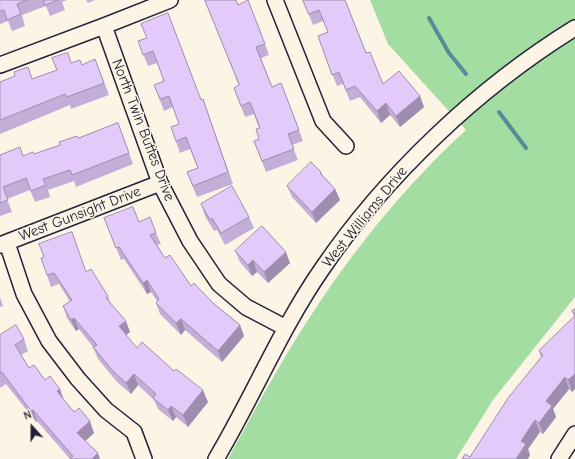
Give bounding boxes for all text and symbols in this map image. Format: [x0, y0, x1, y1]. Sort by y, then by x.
street label: North Twin Buttes Drive [108, 56, 178, 204]
street label: West Williams Drive [319, 163, 411, 271]
street label: West Gunsight Drive [17, 182, 143, 246]
north arrow [12, 407, 52, 447]
text: N [22, 408, 33, 423]

